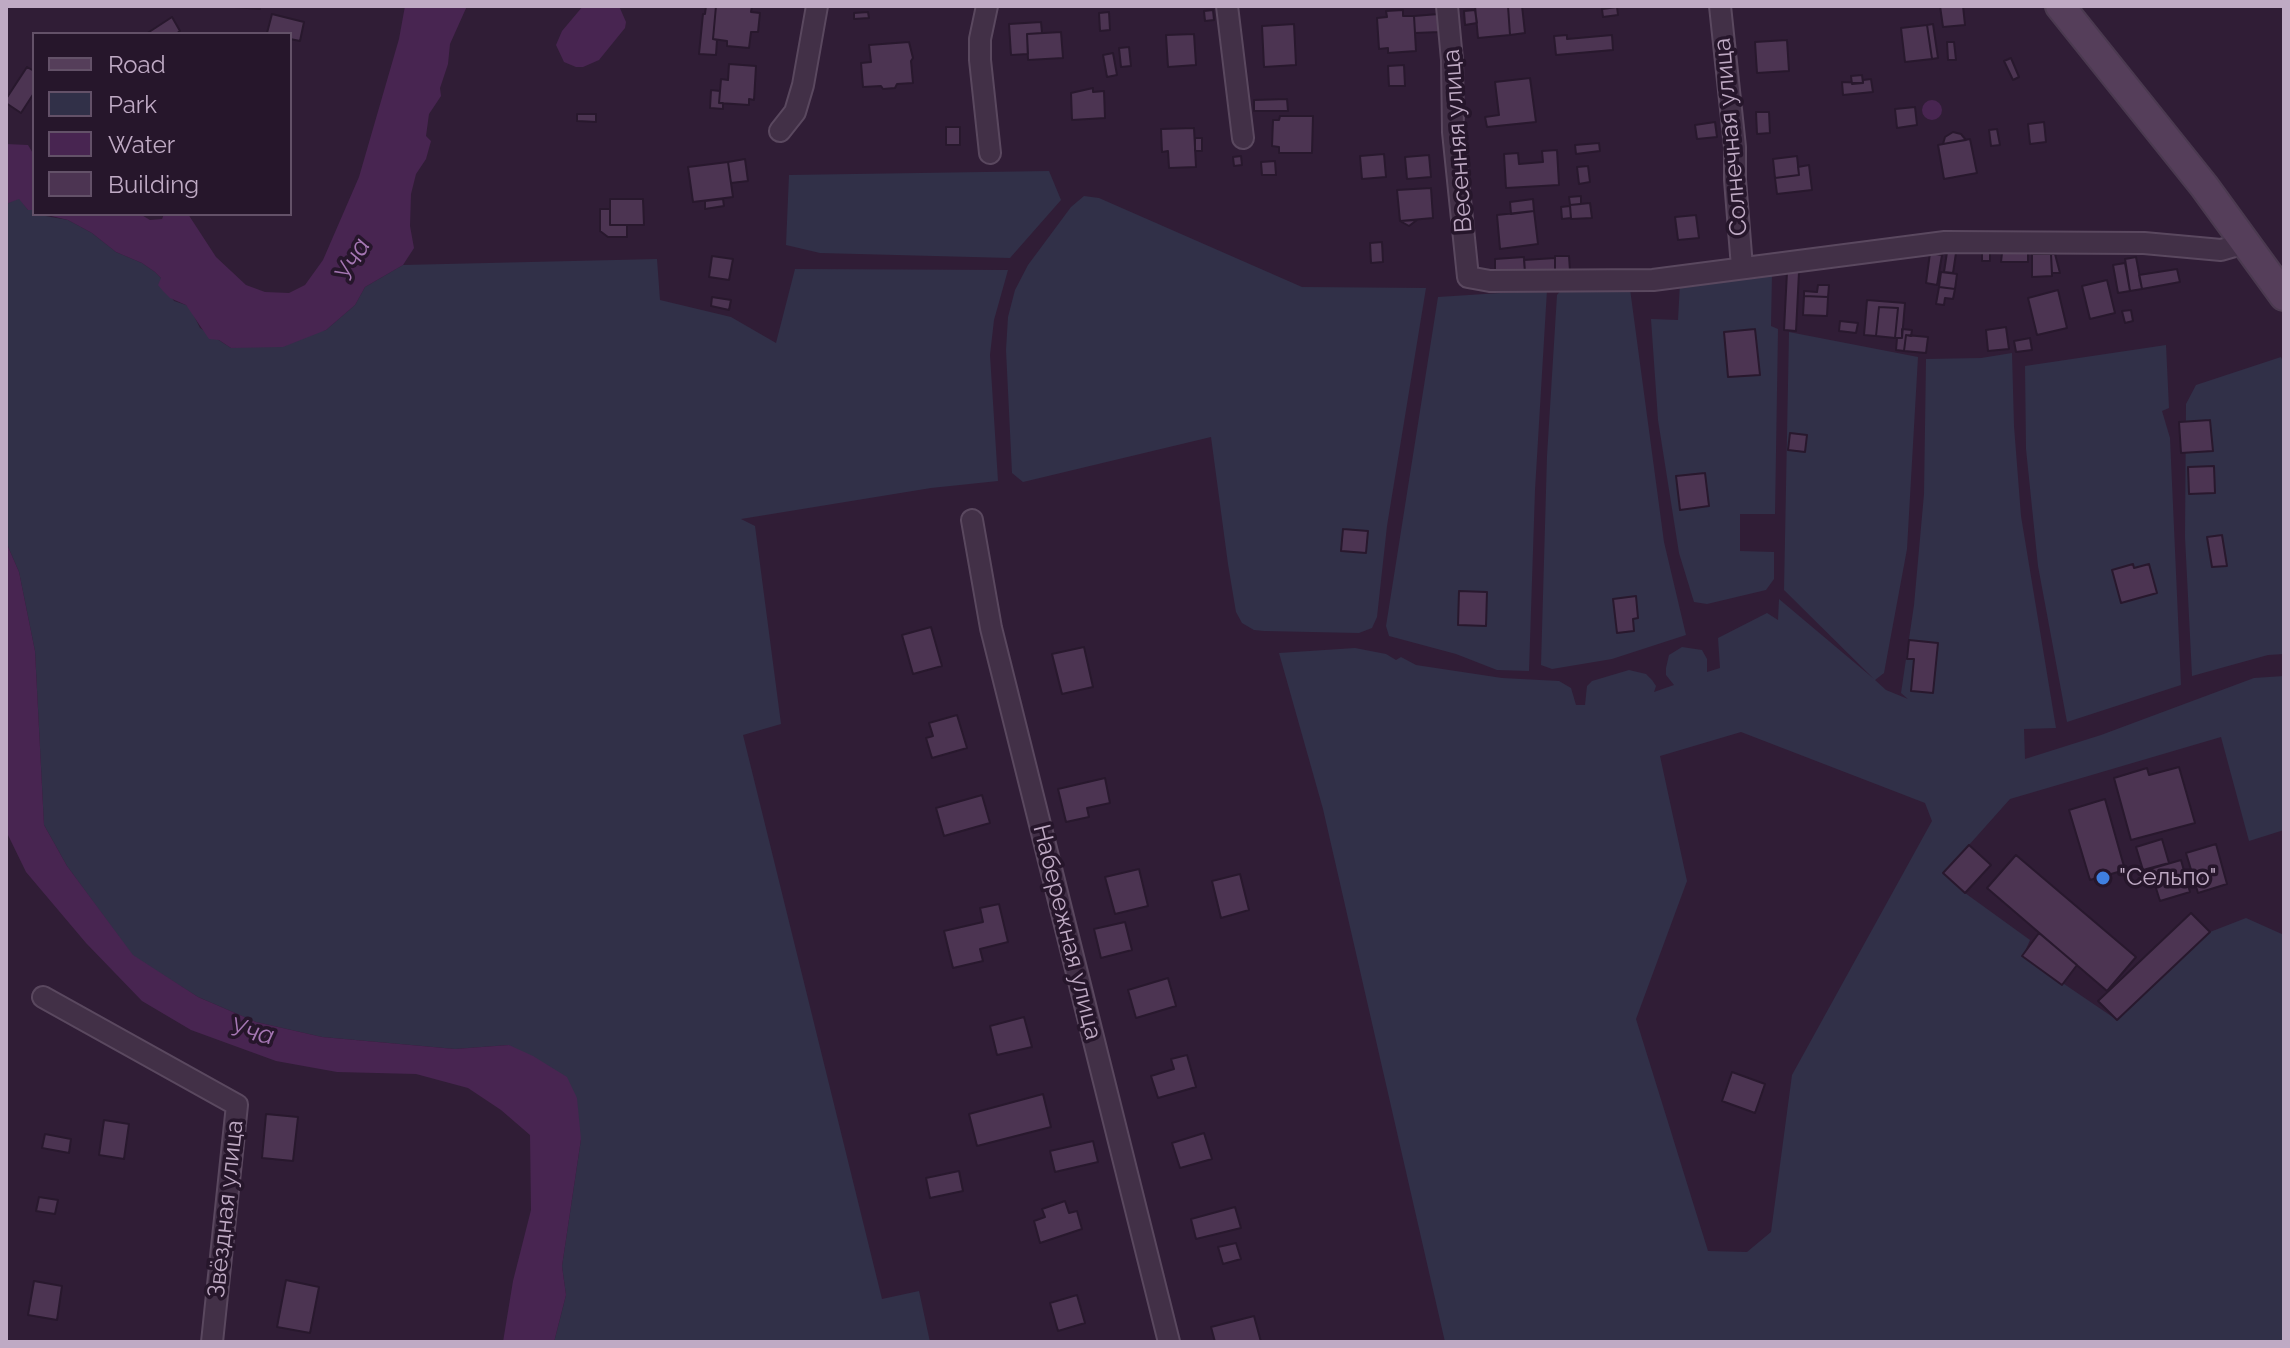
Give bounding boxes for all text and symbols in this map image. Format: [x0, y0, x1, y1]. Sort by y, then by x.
legend [32, 32, 292, 216]
street label: Солнечная улица [1708, 37, 1754, 237]
street label: Весенняя улица [1437, 48, 1479, 234]
text: Road [108, 50, 166, 79]
text: Park [108, 90, 157, 119]
text: Water [108, 130, 175, 159]
text: Building [108, 170, 199, 199]
water label: Уча [329, 233, 377, 287]
street label: Набережная улица [1026, 821, 1108, 1043]
place label: "Сельпо" [2119, 864, 2216, 892]
marker: "Сельпо" [2094, 869, 2112, 887]
water label: Уча [227, 1012, 277, 1052]
street label: Звёздная улица [202, 1119, 250, 1299]

